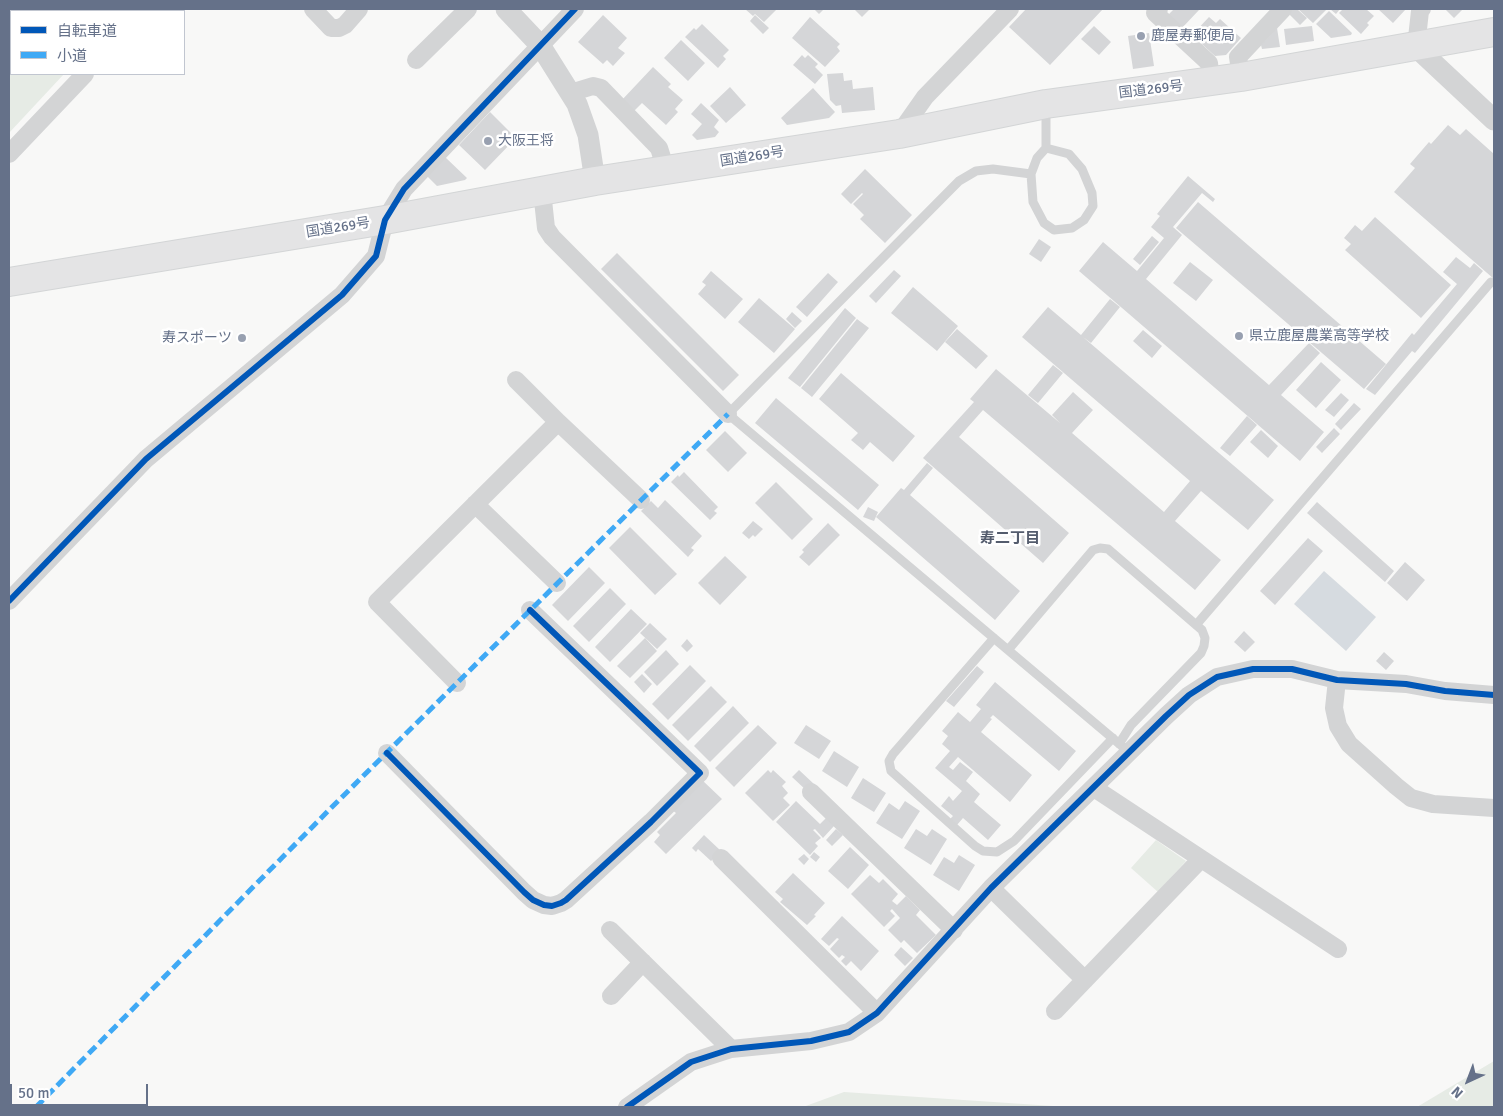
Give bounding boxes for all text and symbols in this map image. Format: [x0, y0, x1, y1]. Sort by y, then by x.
legend [10, 10, 185, 75]
text: 自転車道 [57, 22, 117, 40]
place label: 鹿屋寿郵便局 [1151, 28, 1235, 44]
marker: 鹿屋寿郵便局 [1135, 30, 1147, 42]
text: 小道 [57, 47, 87, 65]
street label: 国道269号 [1118, 78, 1184, 102]
place label: 大阪王将 [498, 133, 554, 149]
marker: 大阪王将 [482, 135, 494, 147]
street label: 国道269号 [719, 144, 785, 170]
street label: 国道269号 [305, 215, 371, 241]
place label: 県立鹿屋農業高等学校 [1249, 328, 1389, 344]
place label: 寿スポーツ [162, 330, 232, 346]
marker: 県立鹿屋農業高等学校 [1233, 330, 1245, 342]
marker: 寿スポーツ [236, 332, 248, 344]
district label: 寿二丁目 [980, 530, 1040, 548]
north arrow [1443, 1056, 1493, 1106]
scale bar [12, 1074, 150, 1106]
text: N [1448, 1083, 1467, 1102]
text: 50 m [18, 1084, 49, 1102]

